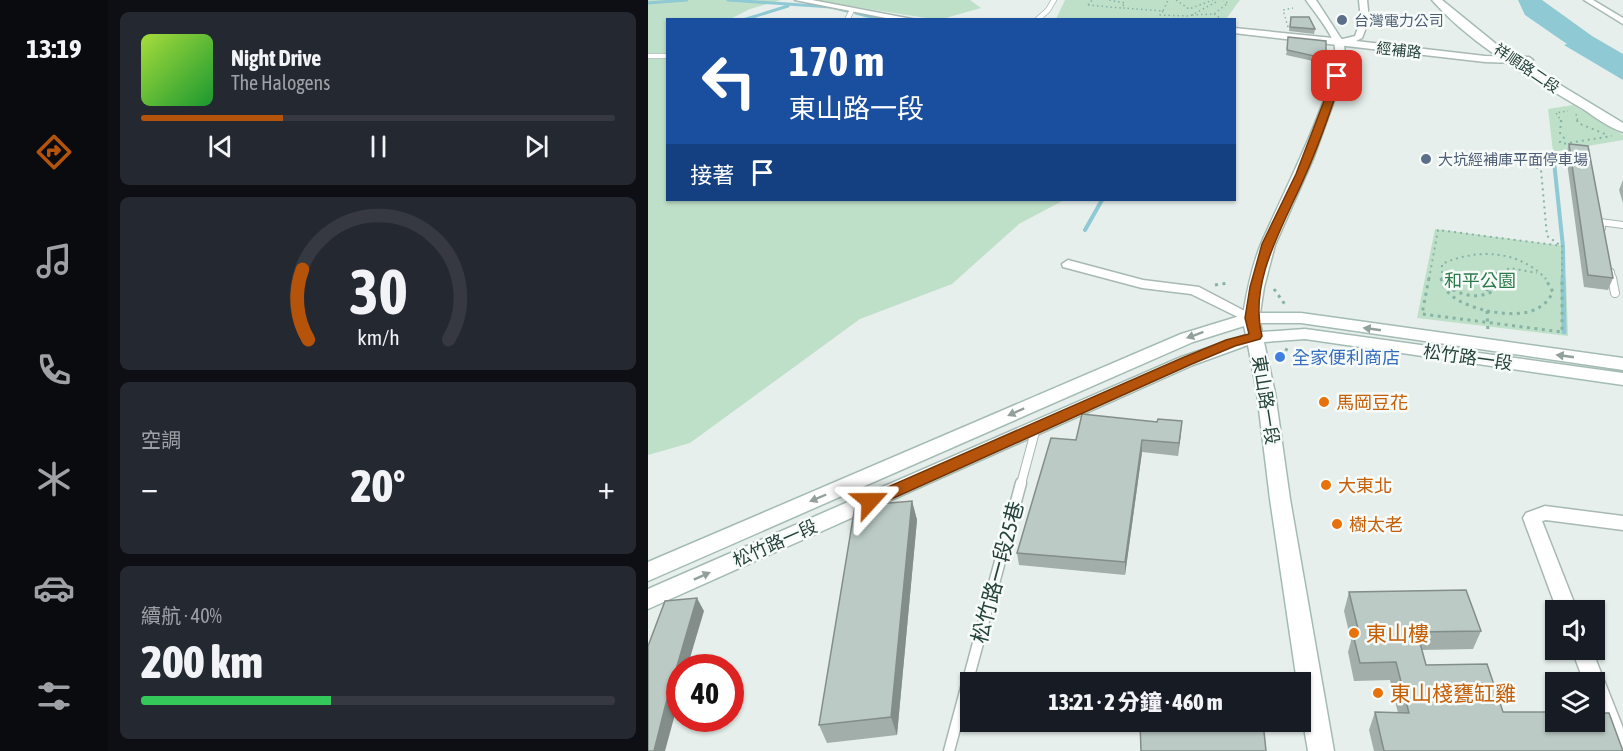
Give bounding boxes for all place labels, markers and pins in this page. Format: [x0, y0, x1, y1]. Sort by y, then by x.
place label: 台灣電力公司 [1354, 12, 1444, 29]
marker: 台灣電力公司 [1335, 13, 1349, 27]
pin [1311, 50, 1362, 101]
place label: 大坑經補庫平面停車場 [1438, 151, 1588, 168]
marker: 大坑經補庫平面停車場 [1419, 152, 1433, 166]
place label: 全家便利商店 [1292, 347, 1400, 368]
marker: 全家便利商店 [1273, 350, 1287, 364]
place label: 馬岡豆花 [1336, 392, 1408, 413]
marker: 馬岡豆花 [1317, 395, 1331, 409]
place label: 大東北 [1338, 475, 1392, 496]
marker: 大東北 [1319, 478, 1333, 492]
place label: 樹太老 [1349, 514, 1403, 535]
marker: 樹太老 [1330, 517, 1344, 531]
place label: 東山樓 [1366, 621, 1429, 645]
marker: 東山樓 [1347, 626, 1361, 640]
place label: 東山棧甕缸雞 [1390, 681, 1516, 705]
marker: 東山棧甕缸雞 [1371, 686, 1385, 700]

